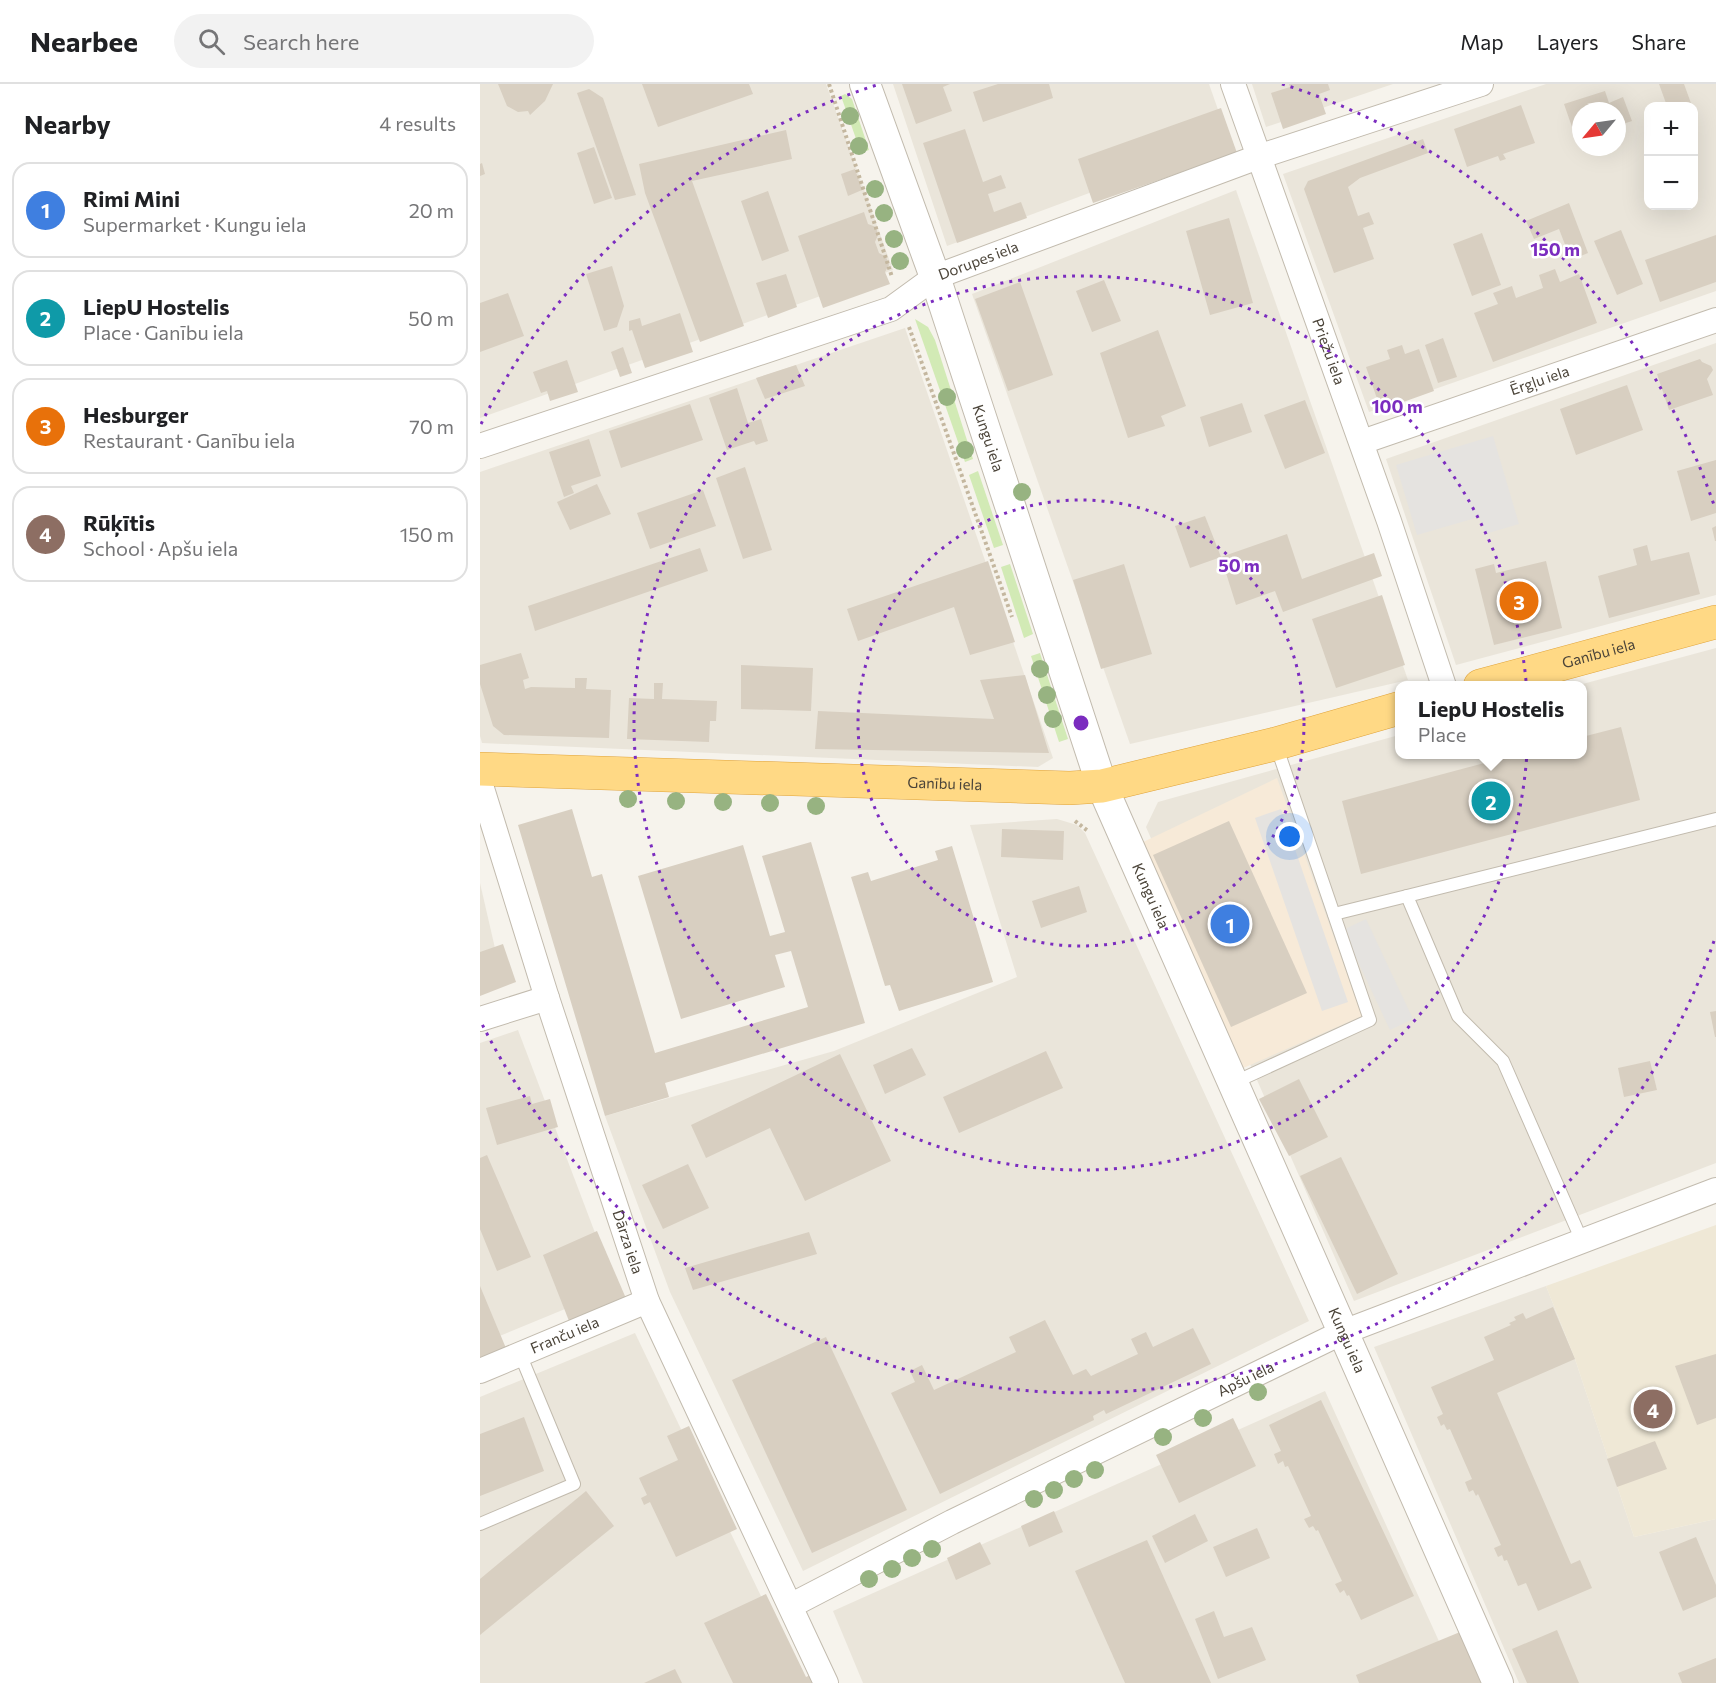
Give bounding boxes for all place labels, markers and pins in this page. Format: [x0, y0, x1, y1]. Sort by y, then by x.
pin: 3 [1500, 578, 1538, 624]
centre of rings [1071, 713, 1091, 733]
pin: 2 [1472, 778, 1510, 824]
pin: 1 [1210, 902, 1250, 946]
pin: 4 [1634, 1386, 1672, 1432]

